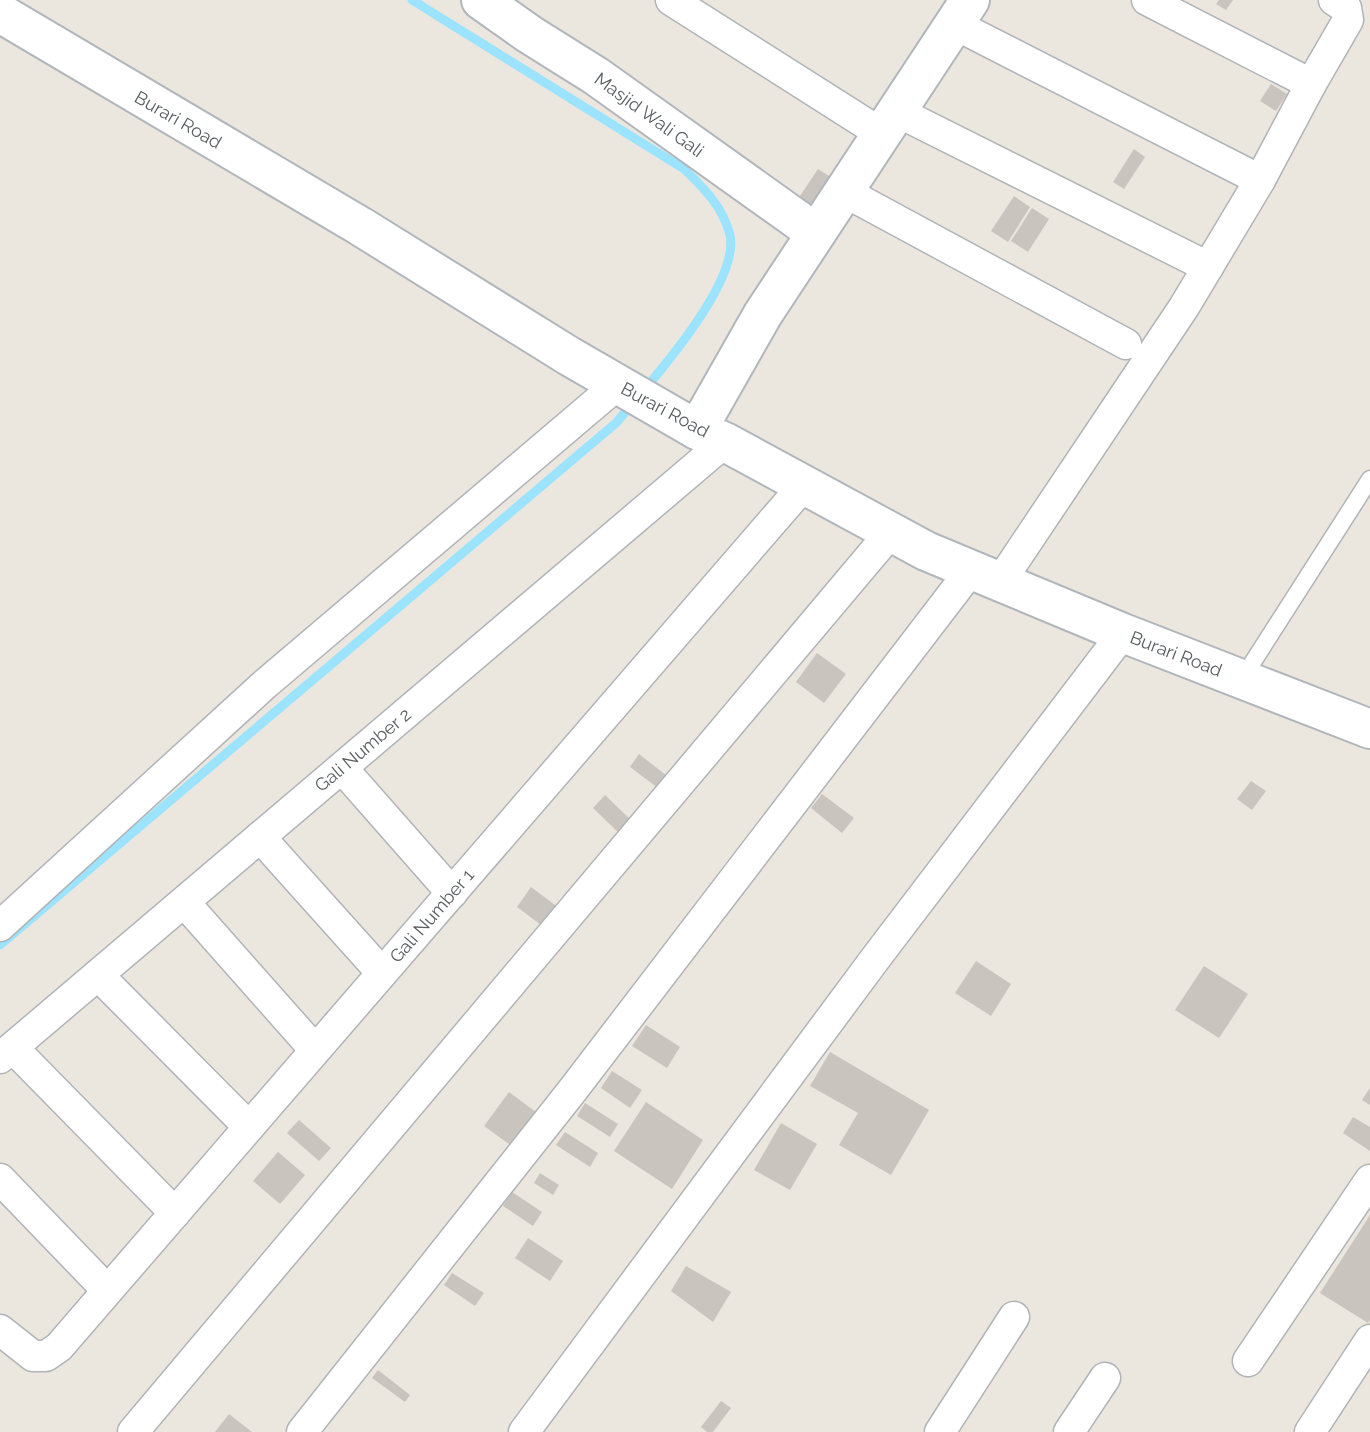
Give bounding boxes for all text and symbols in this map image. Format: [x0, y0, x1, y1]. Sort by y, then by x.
street label: Masjid Wali Gali [591, 68, 708, 161]
street label: Burari Road [131, 86, 225, 153]
street label: Burari Road [618, 378, 713, 442]
street label: Burari Road [1127, 626, 1225, 681]
street label: Gali Number 2 [310, 703, 415, 796]
street label: Gali Number 1 [385, 864, 478, 967]

